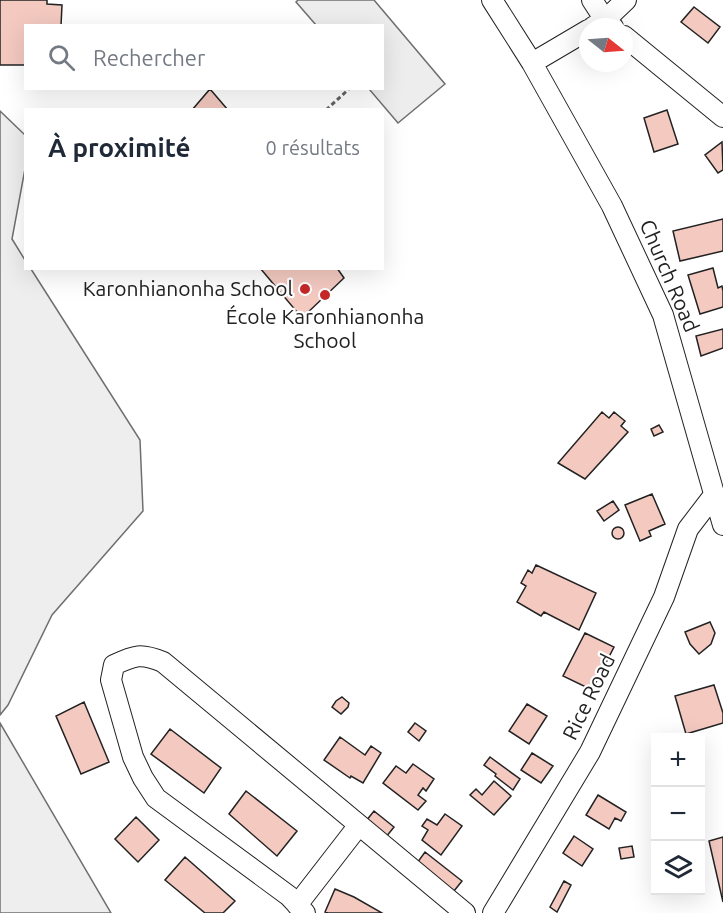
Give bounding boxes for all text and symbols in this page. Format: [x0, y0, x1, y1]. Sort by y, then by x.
north arrow [579, 18, 633, 72]
search box [24, 24, 384, 90]
icon: search [45, 41, 78, 74]
text: Rechercher [93, 45, 205, 70]
text: À proximité [48, 133, 190, 162]
text: 0 résultats [266, 136, 360, 159]
street label: Church Road [635, 216, 704, 335]
place label: Karonhianonha School [83, 276, 293, 300]
marker: Karonhianonha School [298, 282, 312, 296]
marker: École Karonhianonha School [318, 288, 332, 302]
place label: École Karonhianonha School [226, 304, 424, 352]
street label: Rice Road [557, 650, 619, 743]
map controls [651, 733, 705, 895]
button: + [651, 733, 705, 787]
button: − [651, 787, 705, 841]
button: layers [651, 841, 705, 895]

